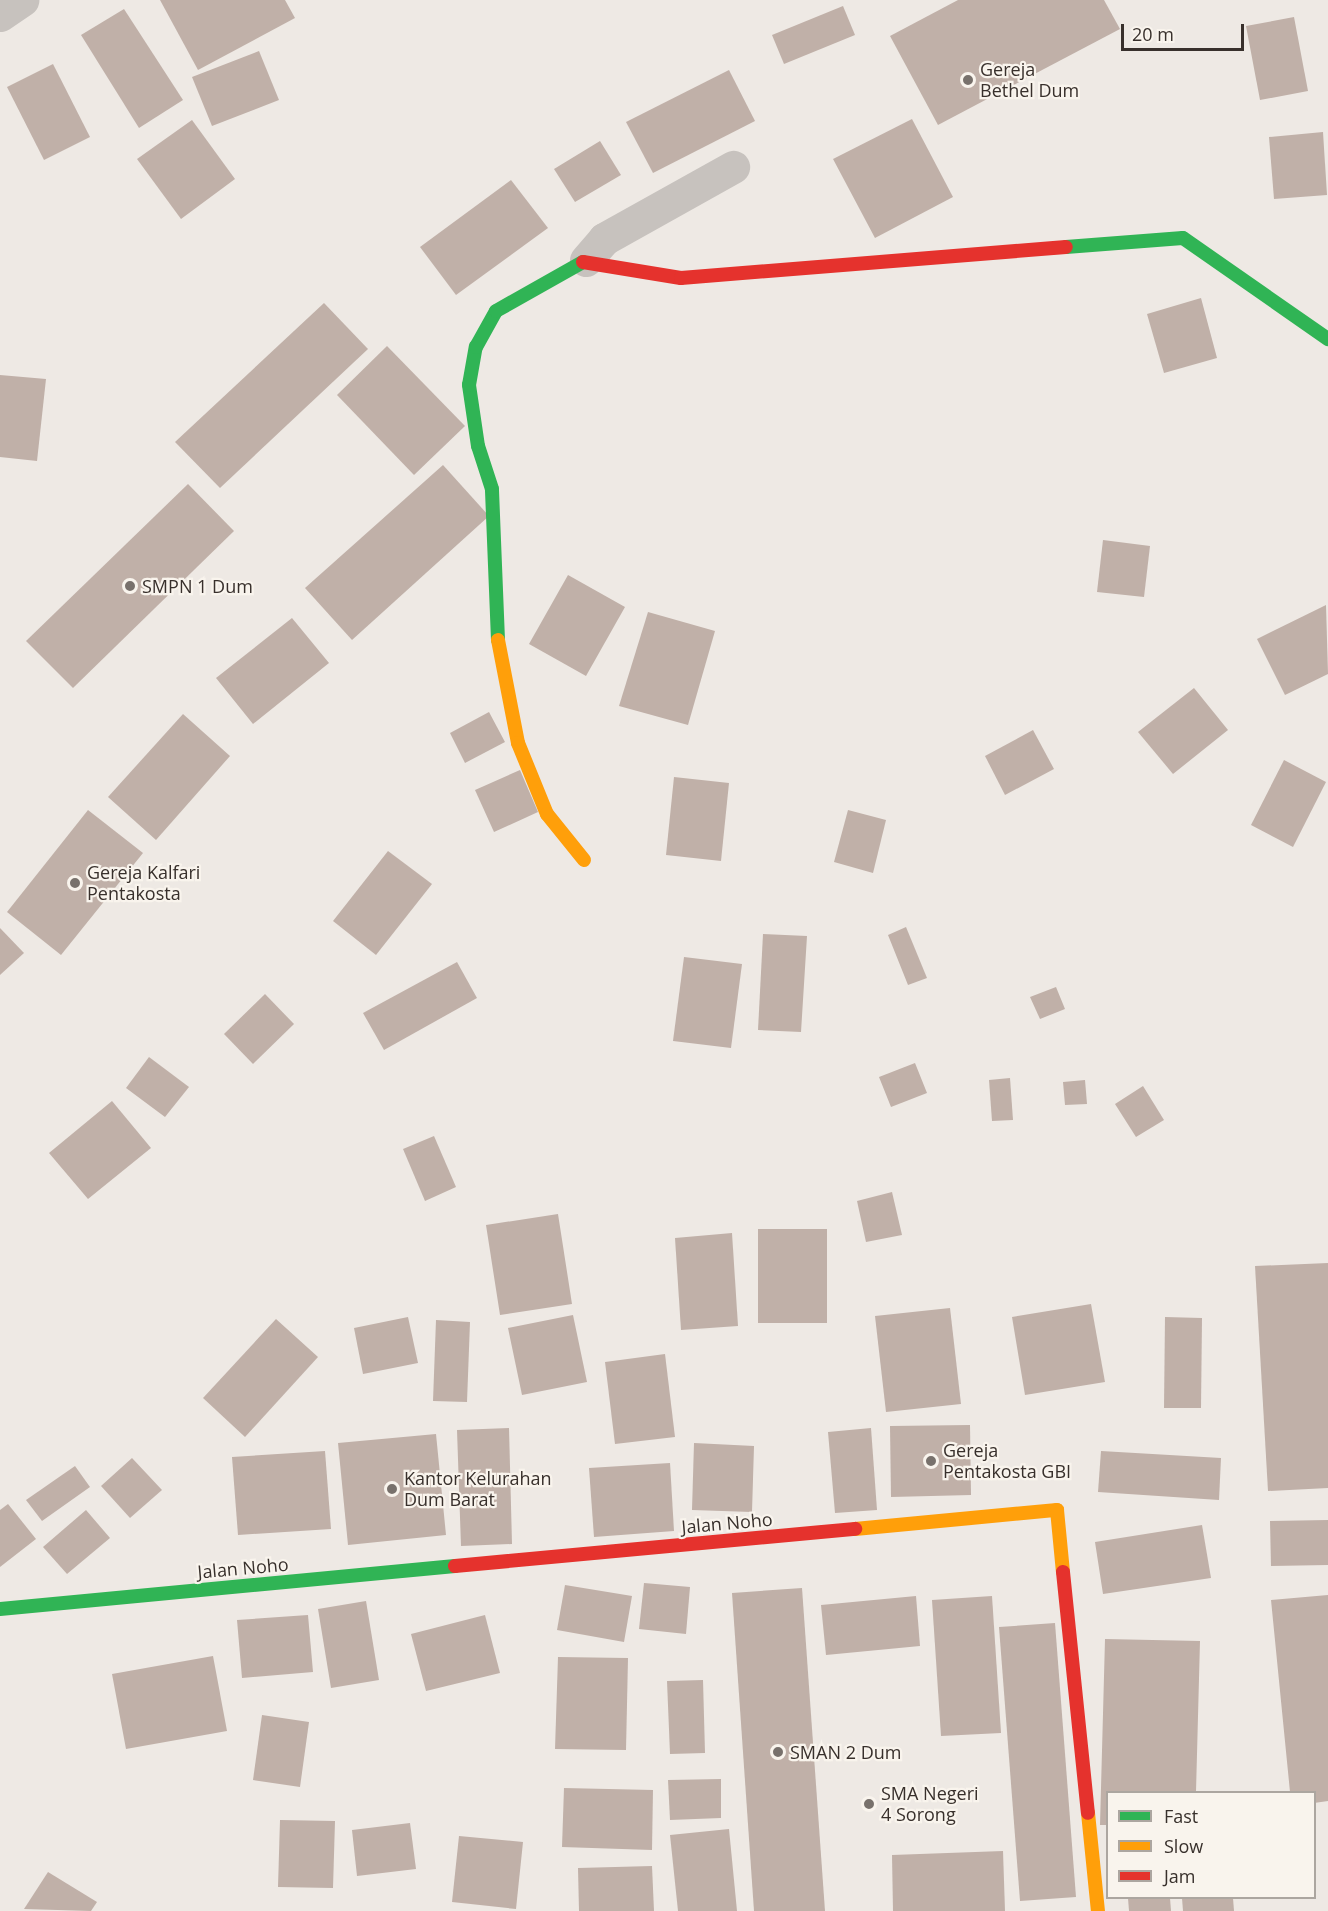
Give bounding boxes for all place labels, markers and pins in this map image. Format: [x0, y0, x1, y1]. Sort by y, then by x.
place label: Gereja Bethel Dum [980, 59, 1079, 101]
marker: Gereja Bethel Dum [961, 73, 975, 87]
place label: SMPN 1 Dum [142, 575, 253, 597]
marker: SMPN 1 Dum [123, 579, 137, 593]
place label: Gereja Kalfari Pentakosta [87, 862, 200, 904]
marker: Gereja Kalfari Pentakosta [68, 876, 82, 890]
place label: Gereja Pentakosta GBI [943, 1440, 1071, 1482]
marker: Gereja Pentakosta GBI [924, 1454, 938, 1468]
place label: Kantor Kelurahan Dum Barat [404, 1468, 551, 1510]
marker: Kantor Kelurahan Dum Barat [385, 1482, 399, 1496]
place label: SMAN 2 Dum [790, 1741, 901, 1763]
marker: SMAN 2 Dum [771, 1745, 785, 1759]
place label: SMA Negeri 4 Sorong [881, 1783, 979, 1826]
marker: SMA Negeri 4 Sorong [862, 1797, 876, 1811]

